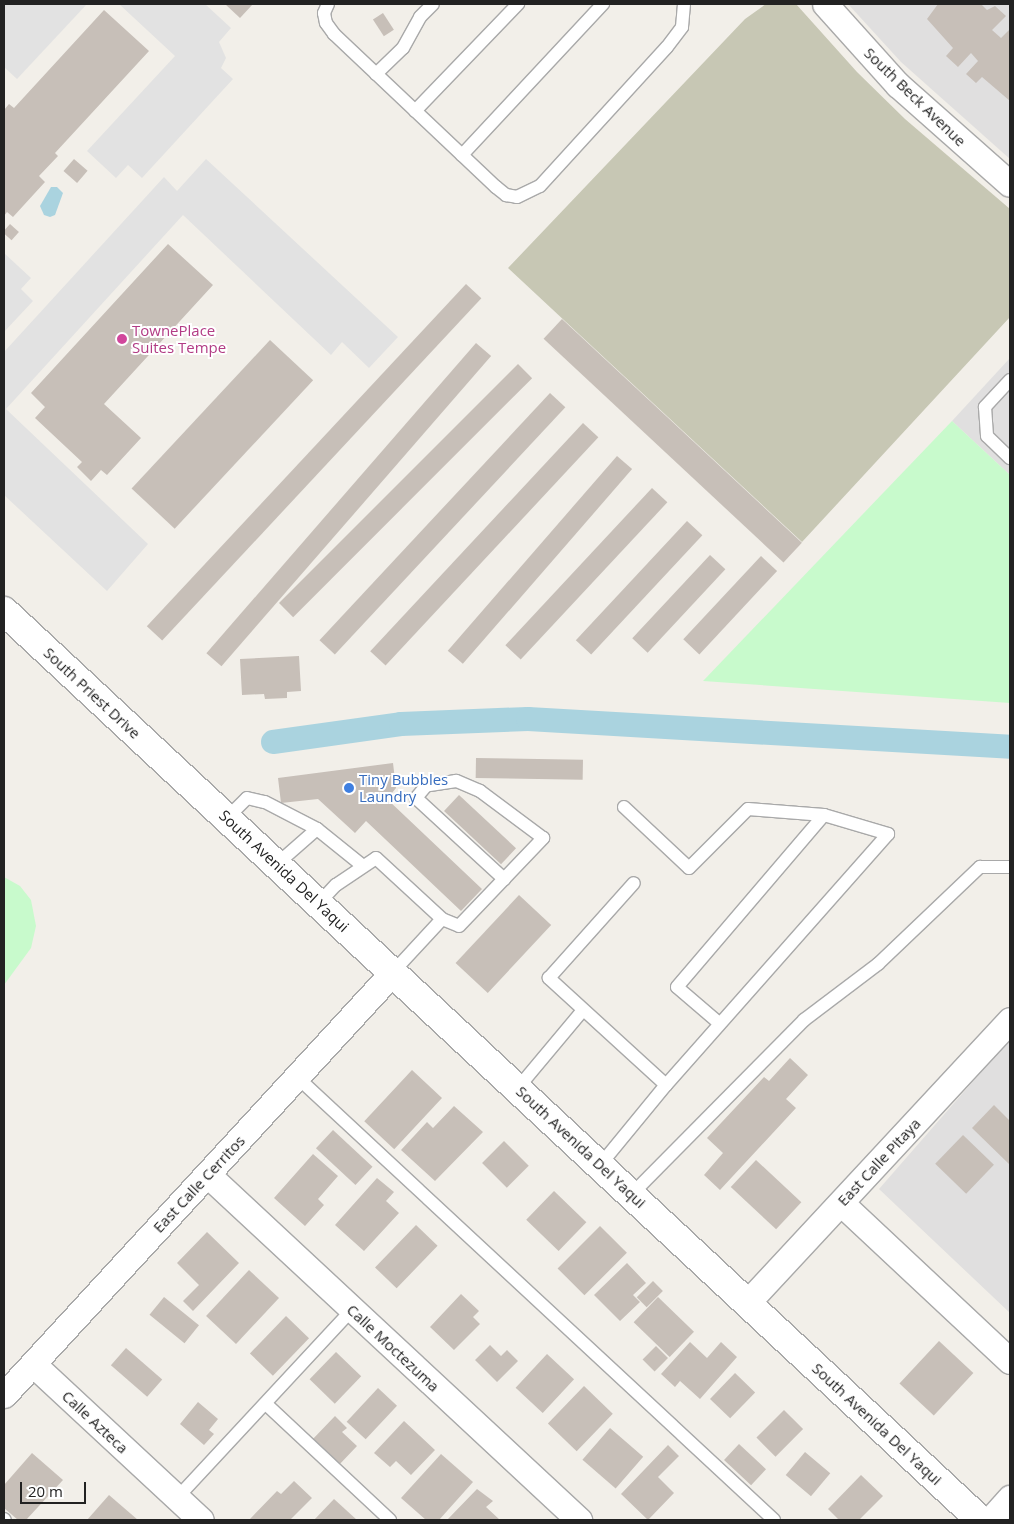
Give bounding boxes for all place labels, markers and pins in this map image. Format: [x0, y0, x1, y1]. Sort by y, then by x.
place label: TownePlace Suites Tempe [132, 321, 226, 356]
marker: TownePlace Suites Tempe [116, 333, 128, 345]
place label: Tiny Bubbles Laundry [359, 770, 448, 805]
marker: Tiny Bubbles Laundry [343, 782, 355, 794]

